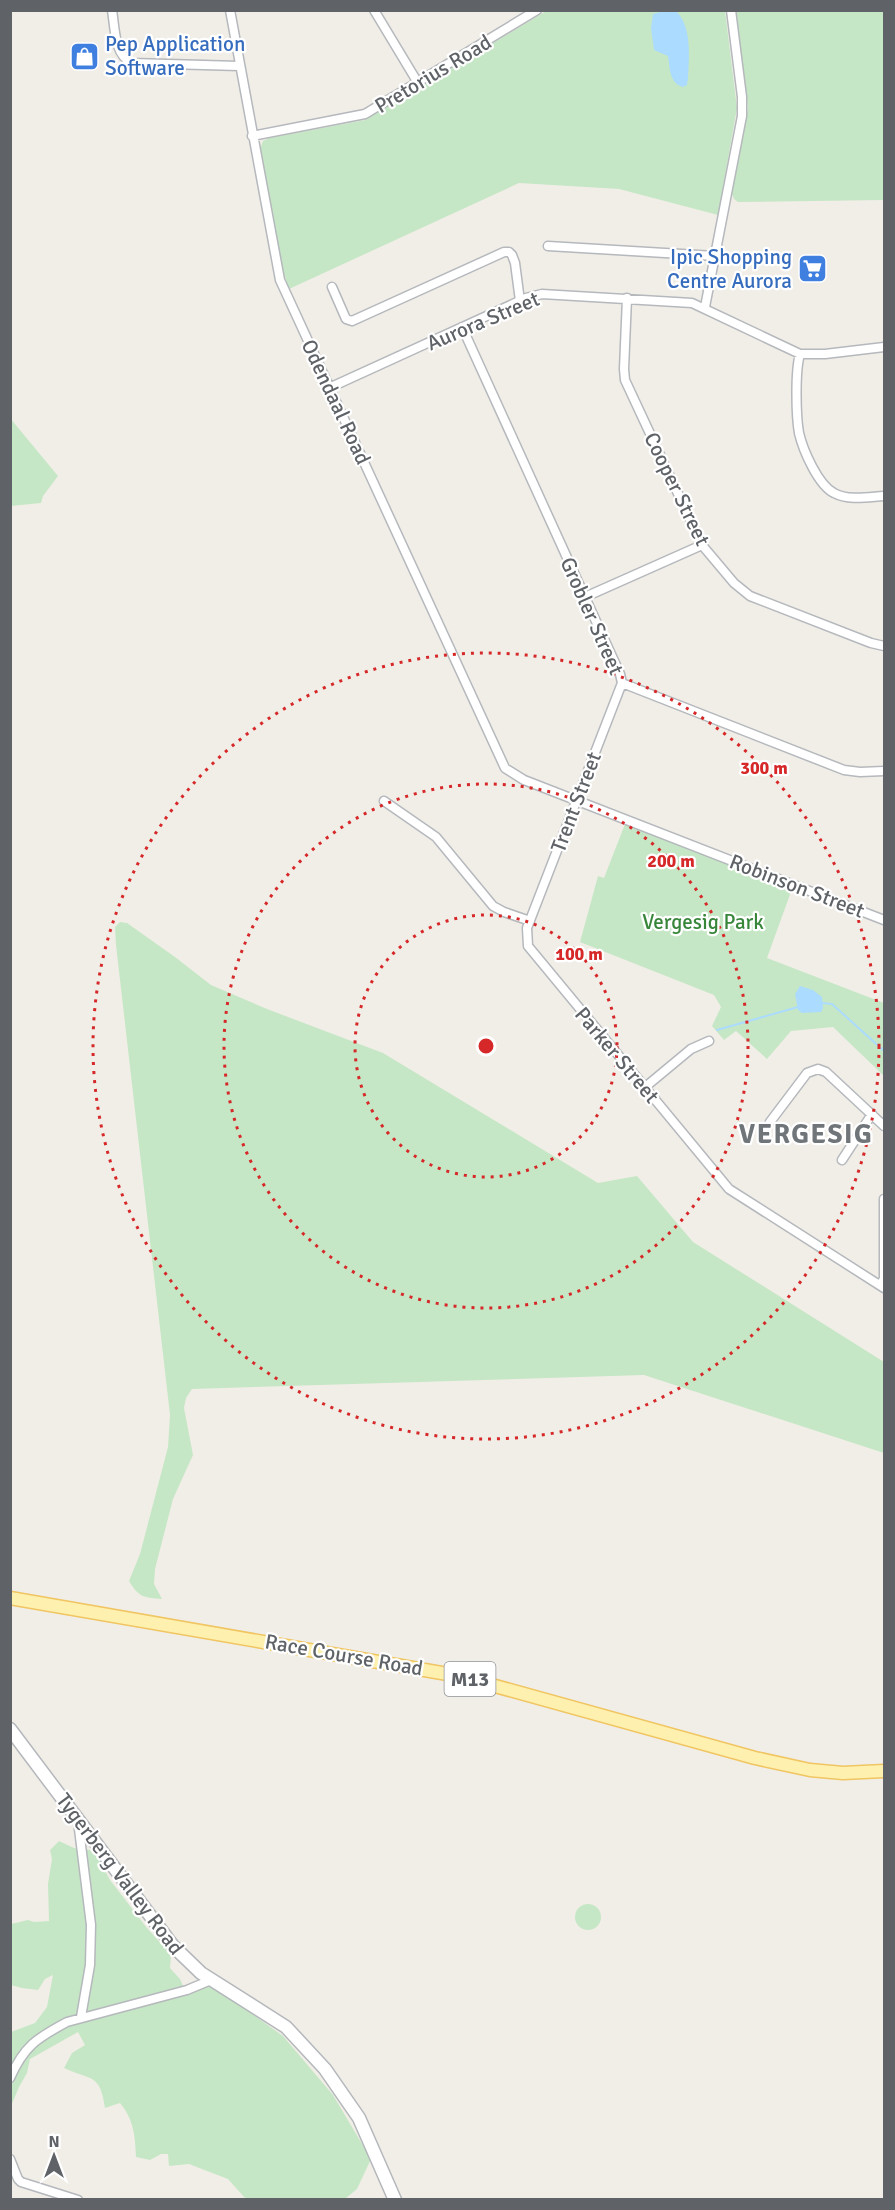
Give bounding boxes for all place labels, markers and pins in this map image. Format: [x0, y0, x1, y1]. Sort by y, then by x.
place label: Pep Application Software [105, 31, 245, 81]
shop icon: Pep Application Software [68, 40, 100, 72]
place label: Ipic Shopping Centre Aurora [667, 244, 792, 294]
supermarket icon: Ipic Shopping Centre Aurora [797, 253, 829, 285]
centre of rings [476, 1036, 496, 1056]

